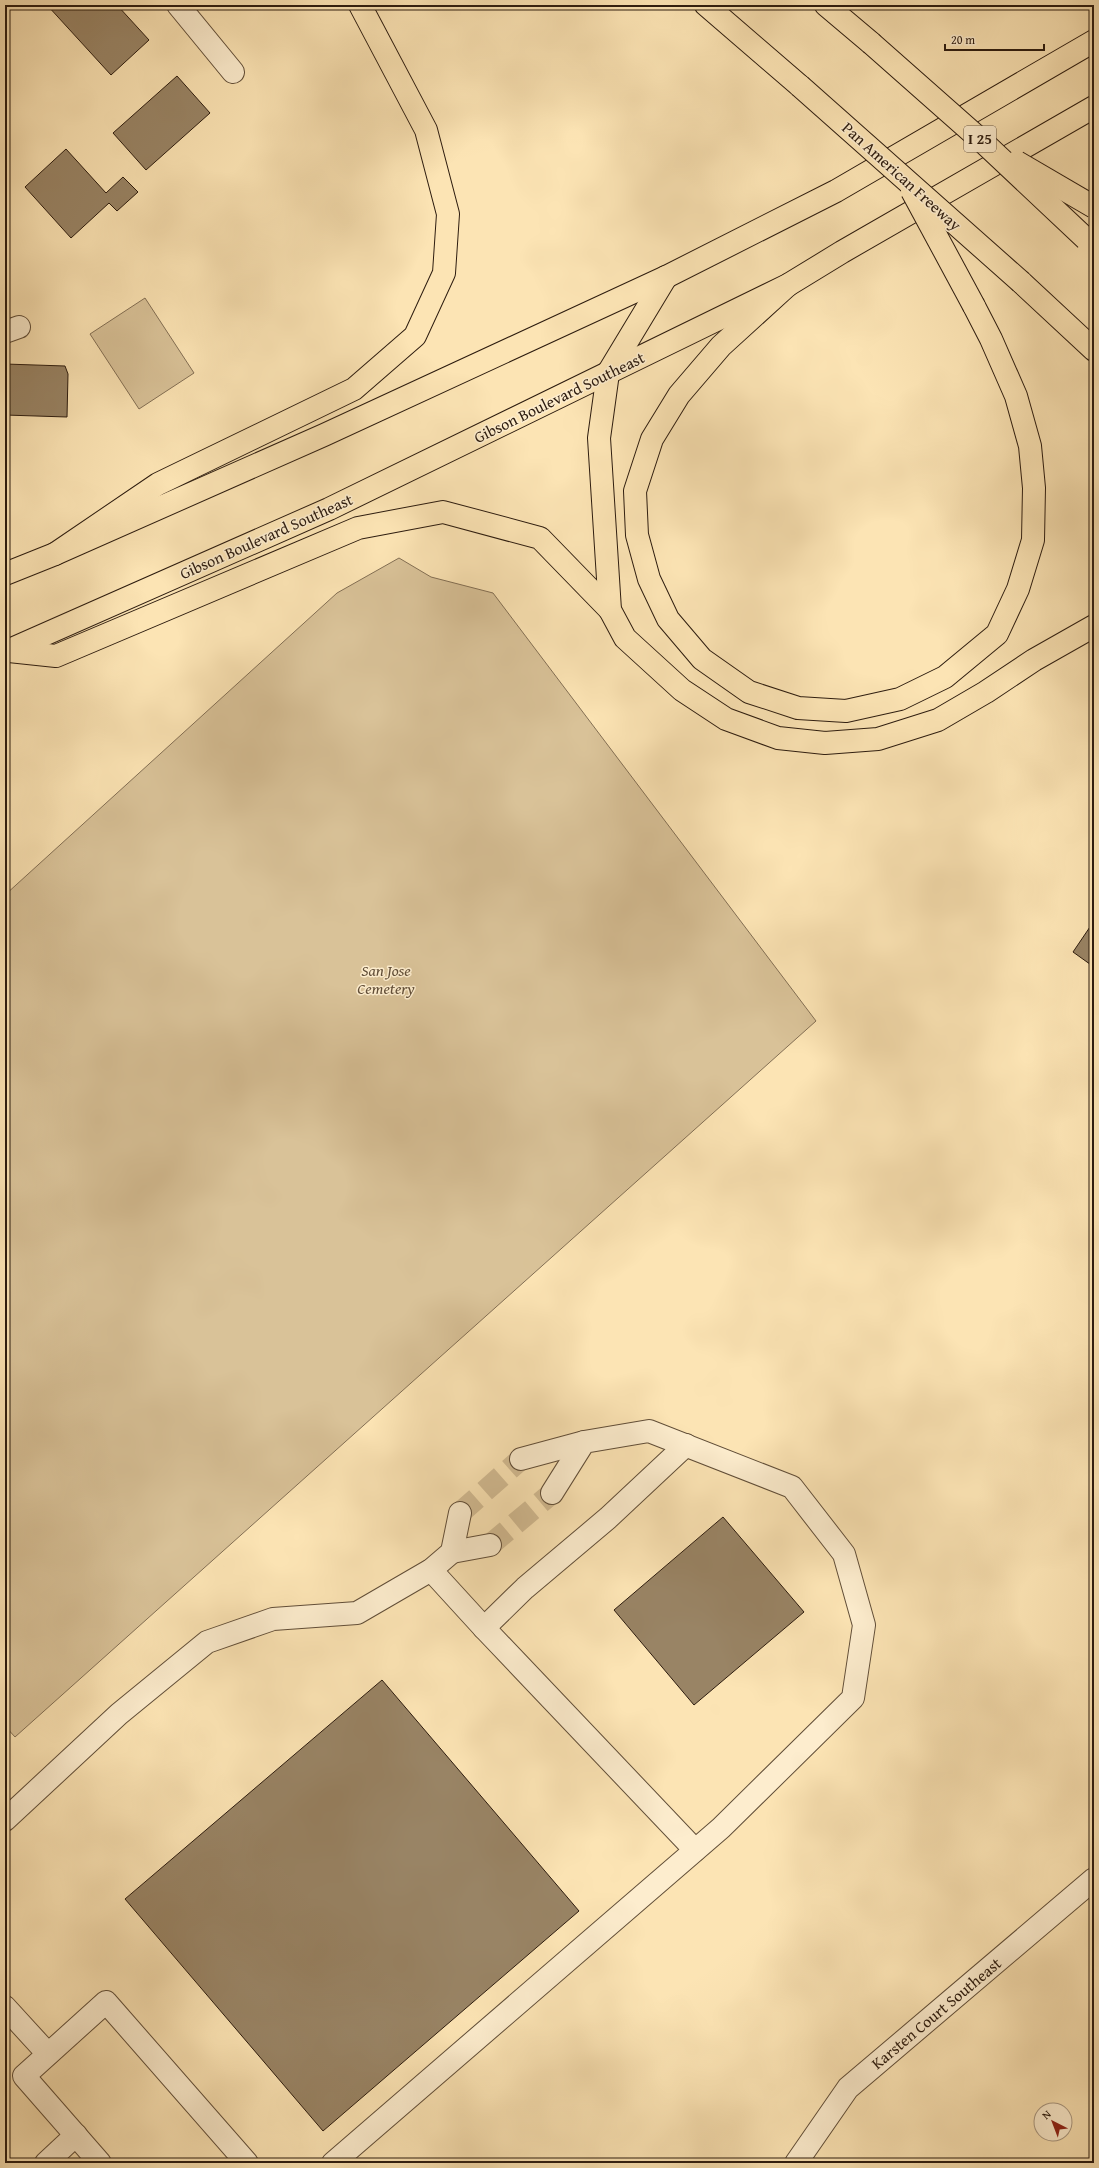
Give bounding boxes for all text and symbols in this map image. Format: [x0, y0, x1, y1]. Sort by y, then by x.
scale bar [945, 26, 1044, 52]
text: 20 m [951, 31, 975, 48]
street label: Pan American Freeway [837, 116, 967, 236]
road number: I 25 [964, 126, 996, 152]
street label: Gibson Boulevard Southeast [470, 345, 649, 449]
street label: Gibson Boulevard Southeast [176, 487, 357, 585]
park label: San Jose Cemetery [357, 958, 415, 1000]
street label: Karsten Court Southeast [866, 1951, 1007, 2075]
north arrow [1033, 2102, 1073, 2142]
text: N [1038, 2106, 1055, 2123]

